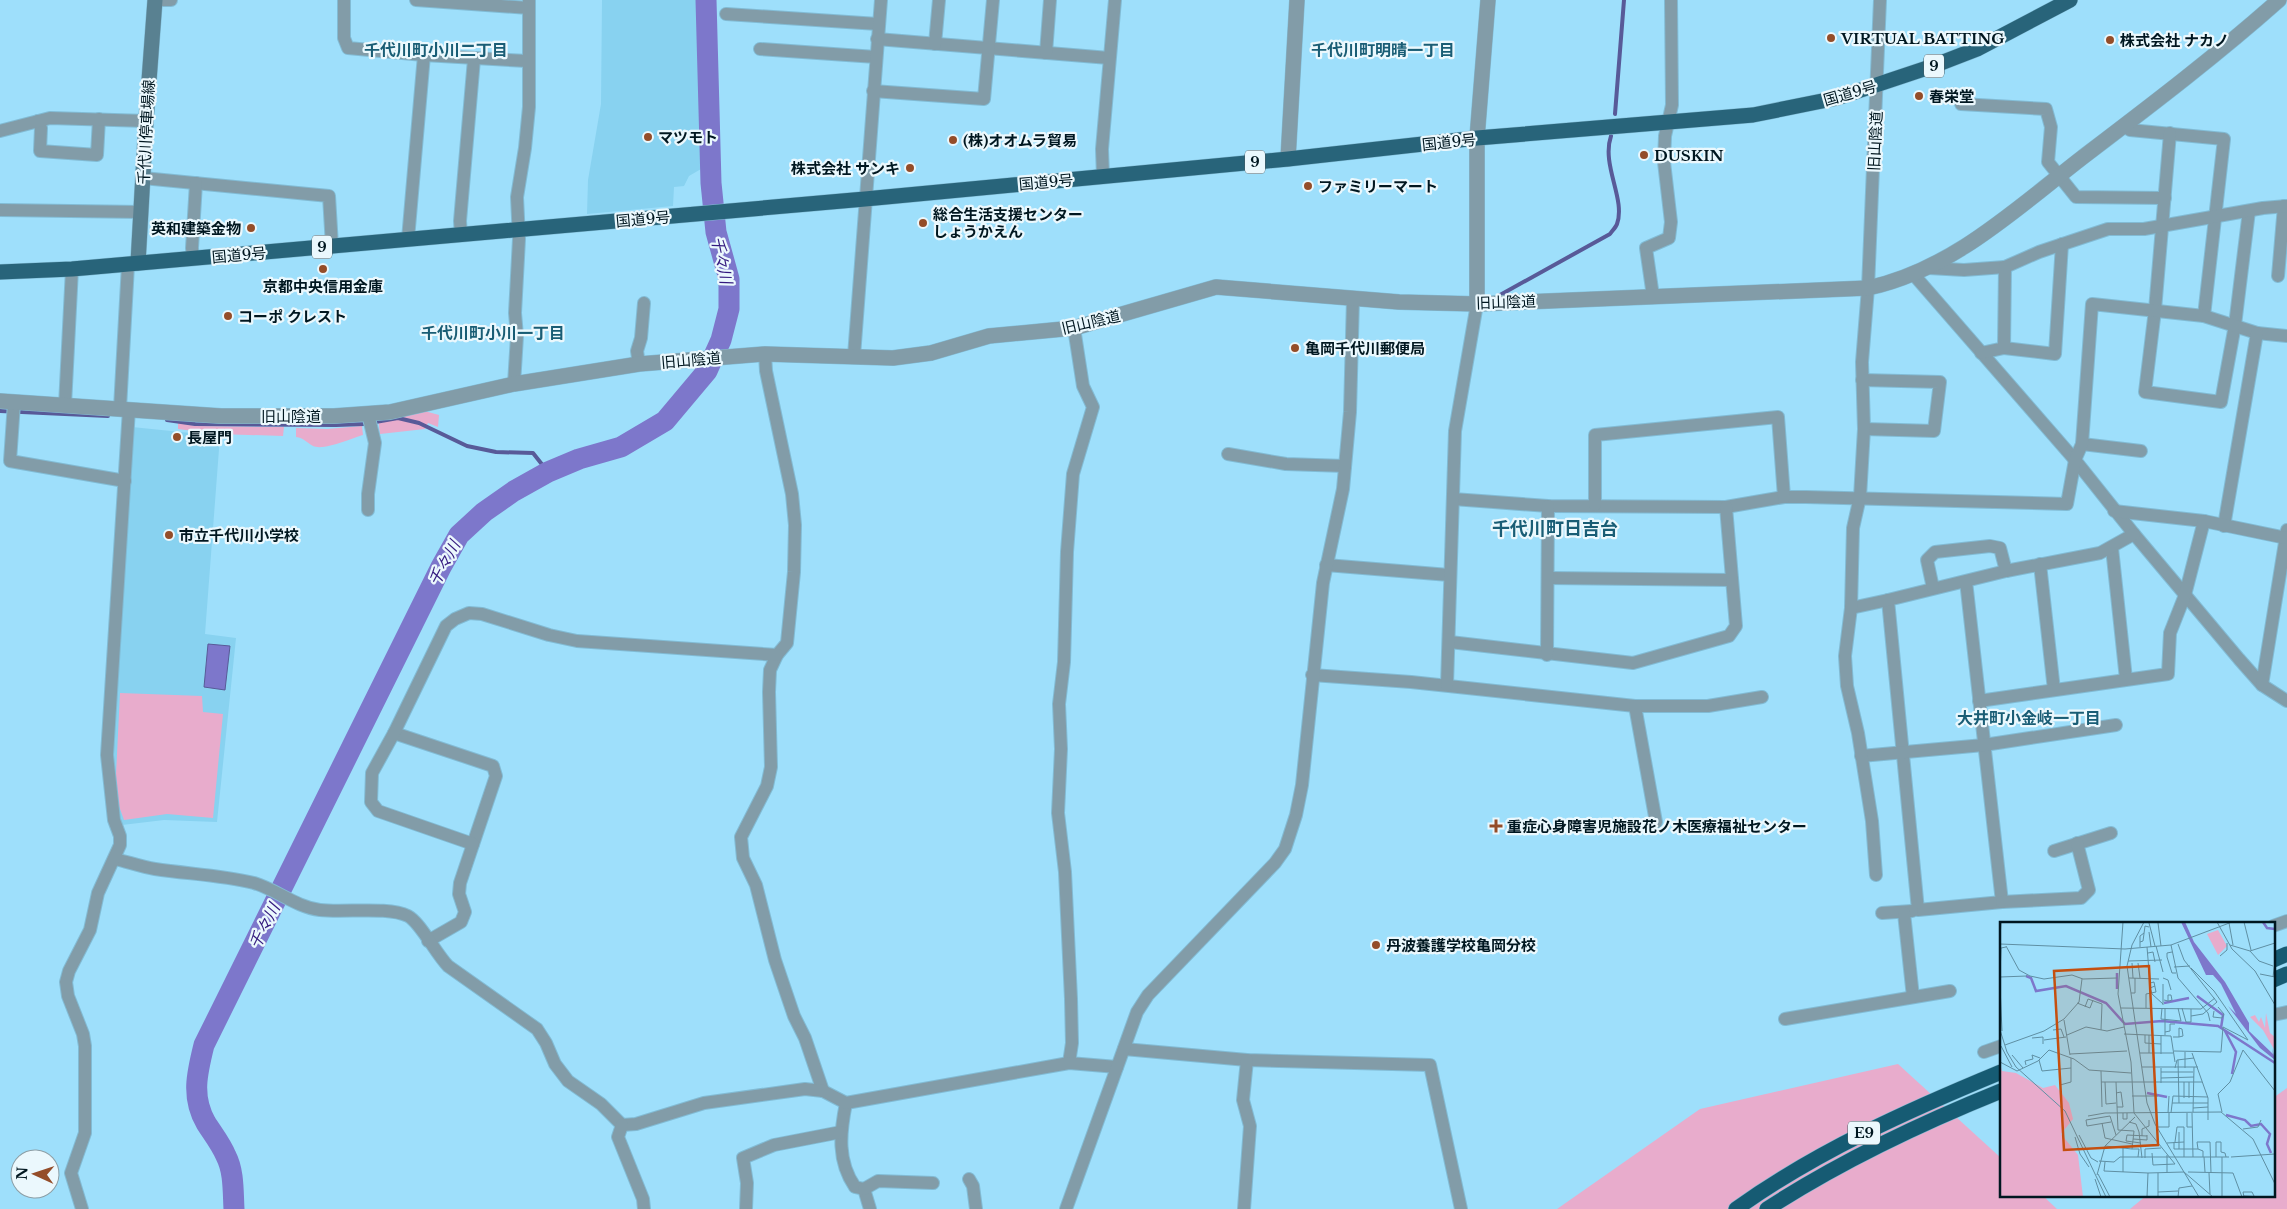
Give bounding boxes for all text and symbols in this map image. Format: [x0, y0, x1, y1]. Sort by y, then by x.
place label: VIRTUAL BATTING [1840, 29, 2004, 48]
place label: 株式会社 ナカノ [2120, 31, 2229, 50]
marker: VIRTUAL BATTING [1825, 32, 1837, 44]
marker: 株式会社 ナカノ [2104, 34, 2116, 46]
district label: 千代川町小川二丁目 [364, 40, 508, 60]
district label: 千代川町明晴一丁目 [1311, 40, 1455, 60]
road number: 9 [1924, 54, 1944, 78]
street label: 国道9号 [1821, 76, 1879, 110]
street label: 千代川停車場線 [134, 79, 158, 185]
place label: 春栄堂 [1929, 87, 1974, 106]
marker: 春栄堂 [1913, 90, 1925, 102]
street label: 旧山陰道 [1864, 111, 1886, 171]
place label: マツモト [658, 128, 718, 147]
street label: 国道9号 [1421, 130, 1477, 154]
marker: マツモト [642, 131, 654, 143]
place label: (株)オオムラ貿易 [963, 131, 1077, 150]
marker: (株)オオムラ貿易 [947, 134, 959, 146]
place label: DUSKIN [1654, 146, 1724, 165]
marker: DUSKIN [1638, 149, 1650, 161]
road number: 9 [1245, 150, 1265, 173]
place label: 株式会社 サンキ [791, 159, 900, 178]
marker: 株式会社 サンキ [904, 162, 916, 174]
street label: 国道9号 [1018, 170, 1074, 194]
place label: ファミリーマート [1318, 177, 1438, 196]
marker: ファミリーマート [1302, 180, 1314, 192]
place label: 総合生活支援センター しょうかえん [933, 205, 1083, 241]
street label: 国道9号 [615, 207, 671, 231]
marker: 総合生活支援センター しょうかえん [917, 217, 929, 229]
place label: 英和建築金物 [151, 219, 241, 238]
marker: 英和建築金物 [245, 222, 257, 234]
water label: 千々川 [707, 234, 737, 288]
road number: 9 [312, 236, 332, 258]
street label: 国道9号 [211, 243, 267, 267]
marker: 京都中央信用金庫 [317, 263, 329, 275]
place label: 京都中央信用金庫 [263, 277, 383, 296]
street label: 旧山陰道 [1476, 291, 1536, 313]
street label: 旧山陰道 [1060, 306, 1122, 338]
place label: コーポ クレスト [238, 307, 347, 326]
marker: コーポ クレスト [222, 310, 234, 322]
district label: 千代川町小川一丁目 [421, 323, 565, 343]
place label: 亀岡千代川郵便局 [1305, 339, 1425, 358]
marker: 亀岡千代川郵便局 [1289, 342, 1301, 354]
street label: 旧山陰道 [660, 348, 722, 372]
street label: 旧山陰道 [261, 407, 321, 426]
place label: 長屋門 [187, 428, 232, 447]
marker: 長屋門 [171, 431, 183, 443]
district label: 千代川町日吉台 [1492, 518, 1618, 540]
place label: 市立千代川小学校 [179, 526, 299, 545]
marker: 市立千代川小学校 [163, 529, 175, 541]
water label: 千々川 [424, 535, 465, 589]
district label: 大井町小金岐一丁目 [1957, 708, 2101, 728]
place label: 重症心身障害児施設花ノ木医療福祉センター [1507, 817, 1807, 836]
marker: 重症心身障害児施設花ノ木医療福祉センター [1489, 819, 1503, 833]
water label: 千々川 [244, 898, 284, 952]
inset map [2000, 922, 2274, 1196]
place label: 丹波養護学校亀岡分校 [1386, 936, 1536, 955]
marker: 丹波養護学校亀岡分校 [1370, 939, 1382, 951]
road number: E9 [1848, 1122, 1880, 1144]
north arrow [10, 1149, 60, 1199]
text: N [13, 1166, 31, 1180]

